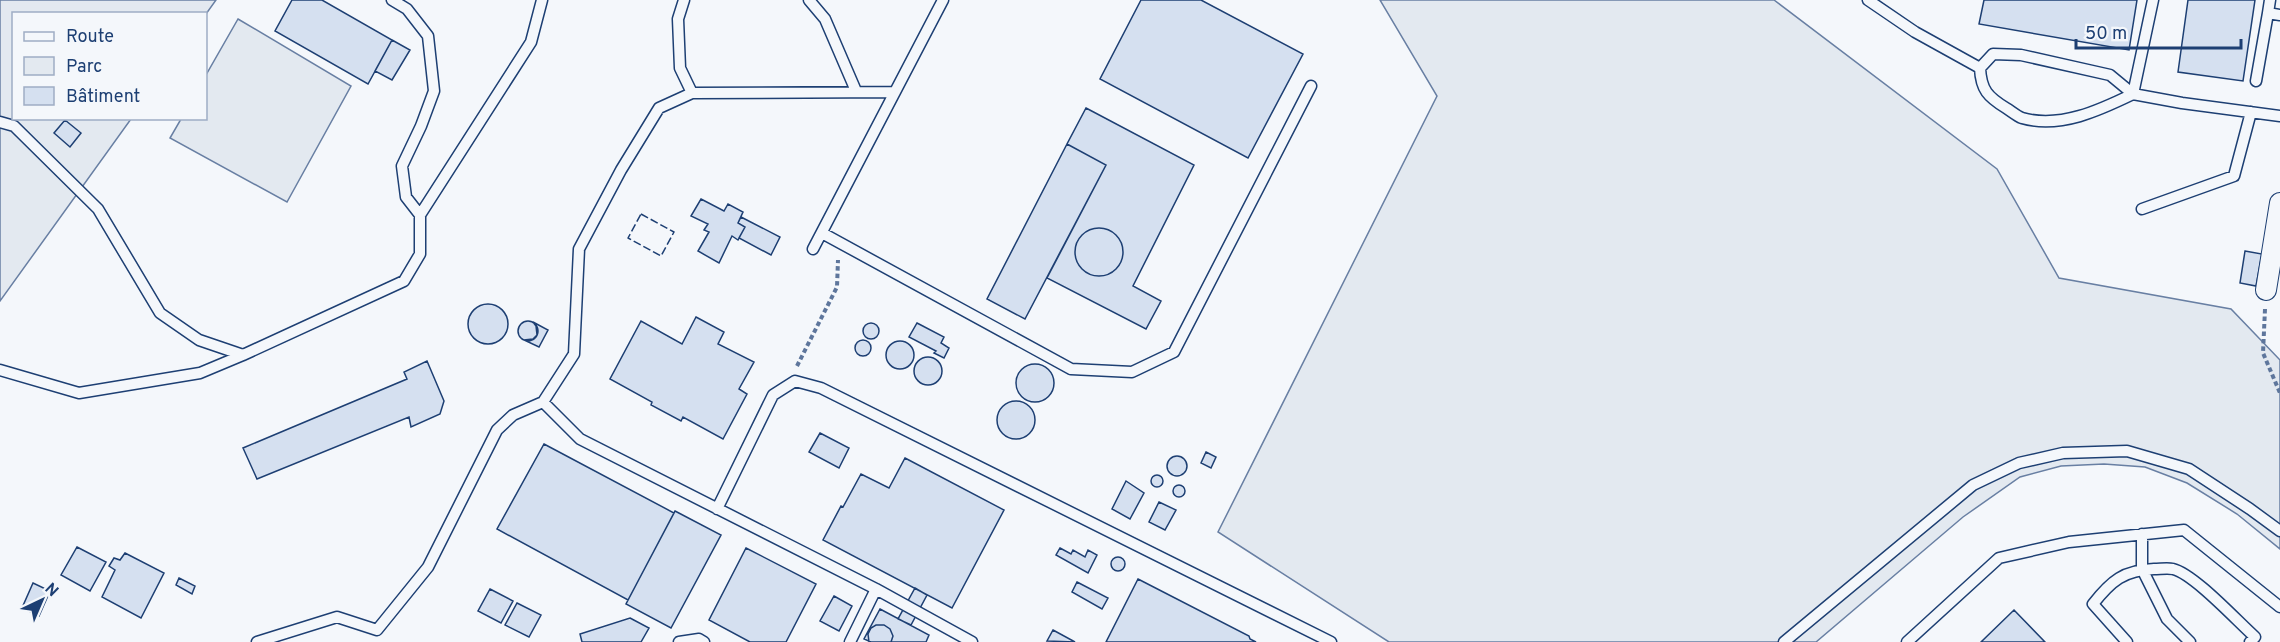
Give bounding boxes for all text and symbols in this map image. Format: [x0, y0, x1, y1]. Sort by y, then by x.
legend [12, 12, 207, 120]
scale bar [2076, 12, 2241, 50]
text: 50 m [2085, 23, 2127, 46]
text: Route [66, 26, 114, 49]
text: Parc [66, 56, 102, 79]
text: Bâtiment [66, 86, 140, 109]
north arrow [12, 570, 72, 630]
text: N [40, 579, 62, 602]

